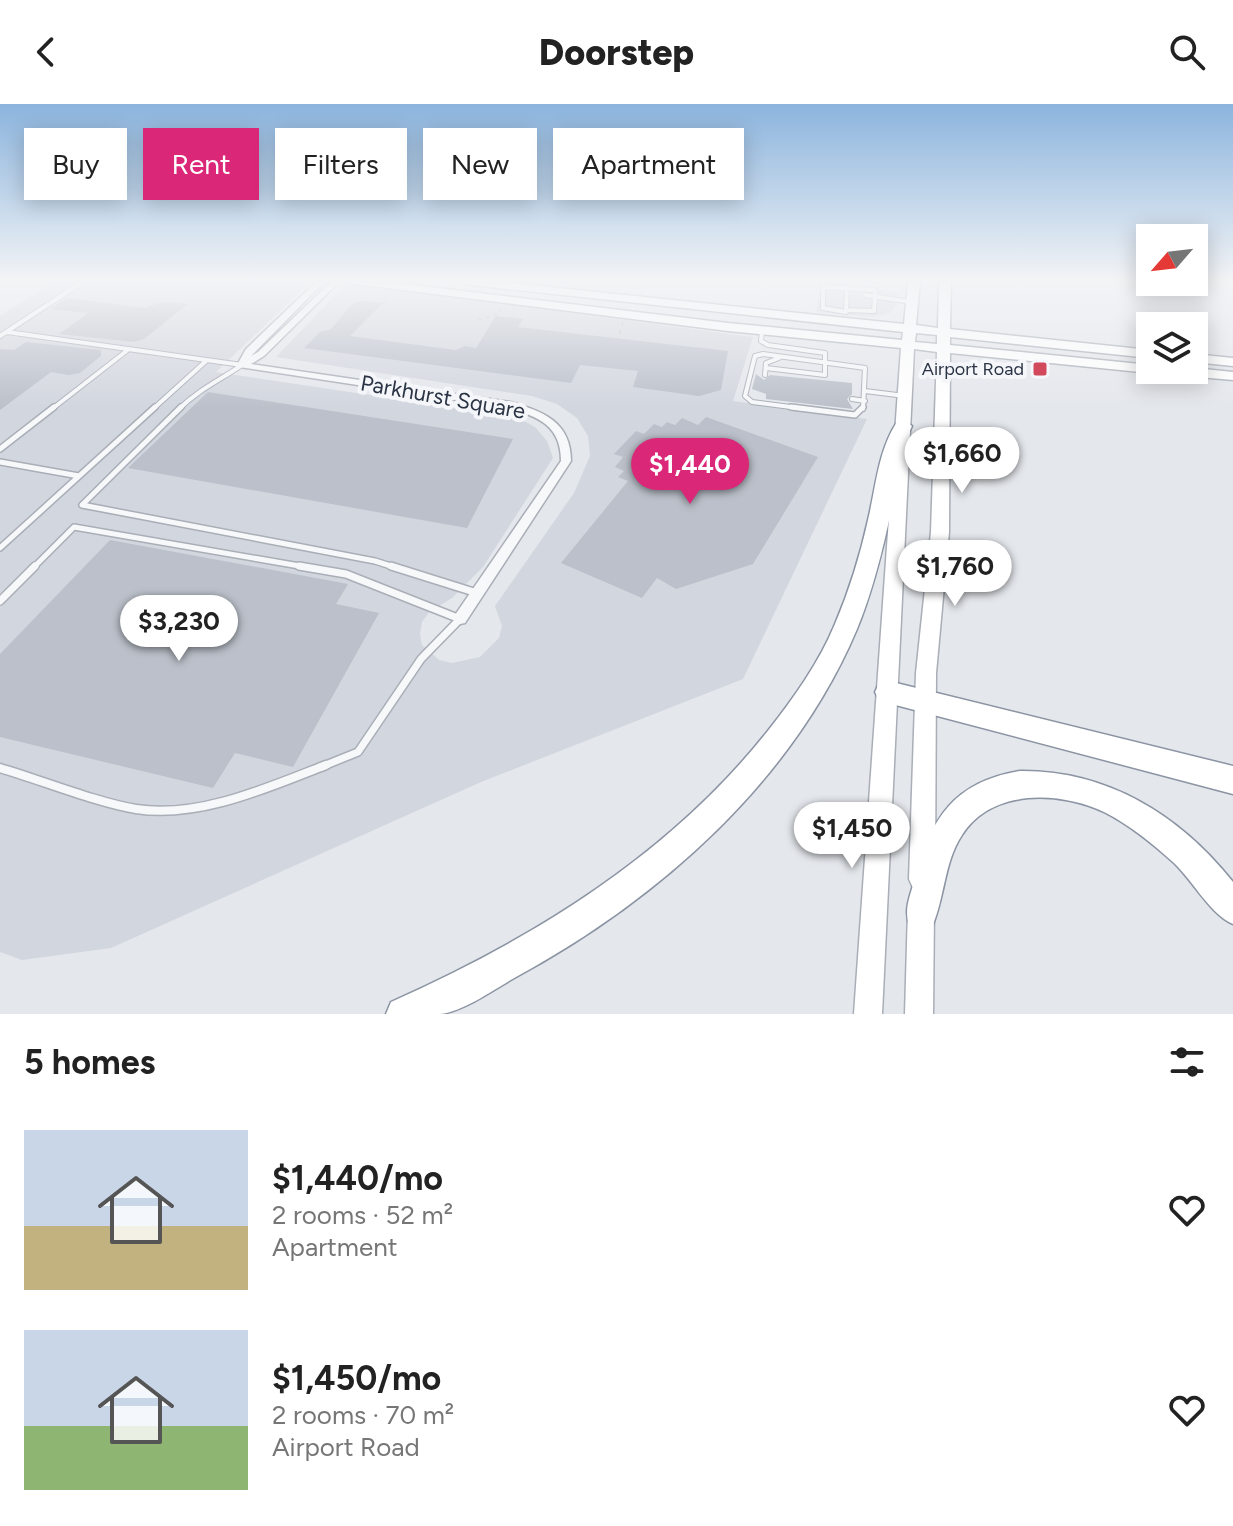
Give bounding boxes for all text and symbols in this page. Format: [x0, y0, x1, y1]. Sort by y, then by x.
icon: back [24, 30, 68, 74]
icon: search [1165, 30, 1209, 74]
text: Doorstep [539, 31, 694, 74]
chip: Buy [24, 128, 127, 200]
chip: Rent [143, 128, 259, 200]
chip: Filters [275, 128, 407, 200]
chip: New [423, 128, 537, 200]
chip: Apartment [553, 128, 744, 200]
north arrow [1136, 224, 1208, 296]
map controls [1136, 224, 1208, 384]
button: layers [1136, 312, 1208, 384]
place label: Airport Road [922, 358, 1024, 380]
marker: Airport Road [1031, 360, 1049, 378]
street label: Parkhurst Square [358, 369, 528, 425]
pin: $1,660 [897, 427, 1027, 495]
text: $1,660 [922, 437, 1002, 469]
pin: $1,440 [625, 438, 755, 506]
text: $1,440 [649, 448, 731, 480]
pin: $1,760 [890, 540, 1020, 608]
text: $1,760 [916, 550, 994, 582]
pin: $3,230 [114, 595, 244, 663]
text: $3,230 [138, 605, 220, 637]
pin: $1,450 [787, 802, 917, 870]
text: $1,450 [812, 812, 892, 844]
icon: filters [1165, 1040, 1209, 1084]
text: 5 homes [24, 1042, 155, 1083]
text: $1,440/mo [272, 1158, 443, 1199]
icon: home [88, 1162, 184, 1258]
icon: heart [1165, 1188, 1209, 1232]
text: 2 rooms · 52 m² [272, 1199, 453, 1231]
text: Apartment [272, 1231, 398, 1263]
text: $1,450/mo [272, 1358, 441, 1399]
icon: home [88, 1362, 184, 1458]
icon: heart [1165, 1388, 1209, 1432]
text: 2 rooms · 70 m² [272, 1399, 454, 1431]
text: Airport Road [272, 1431, 420, 1463]

